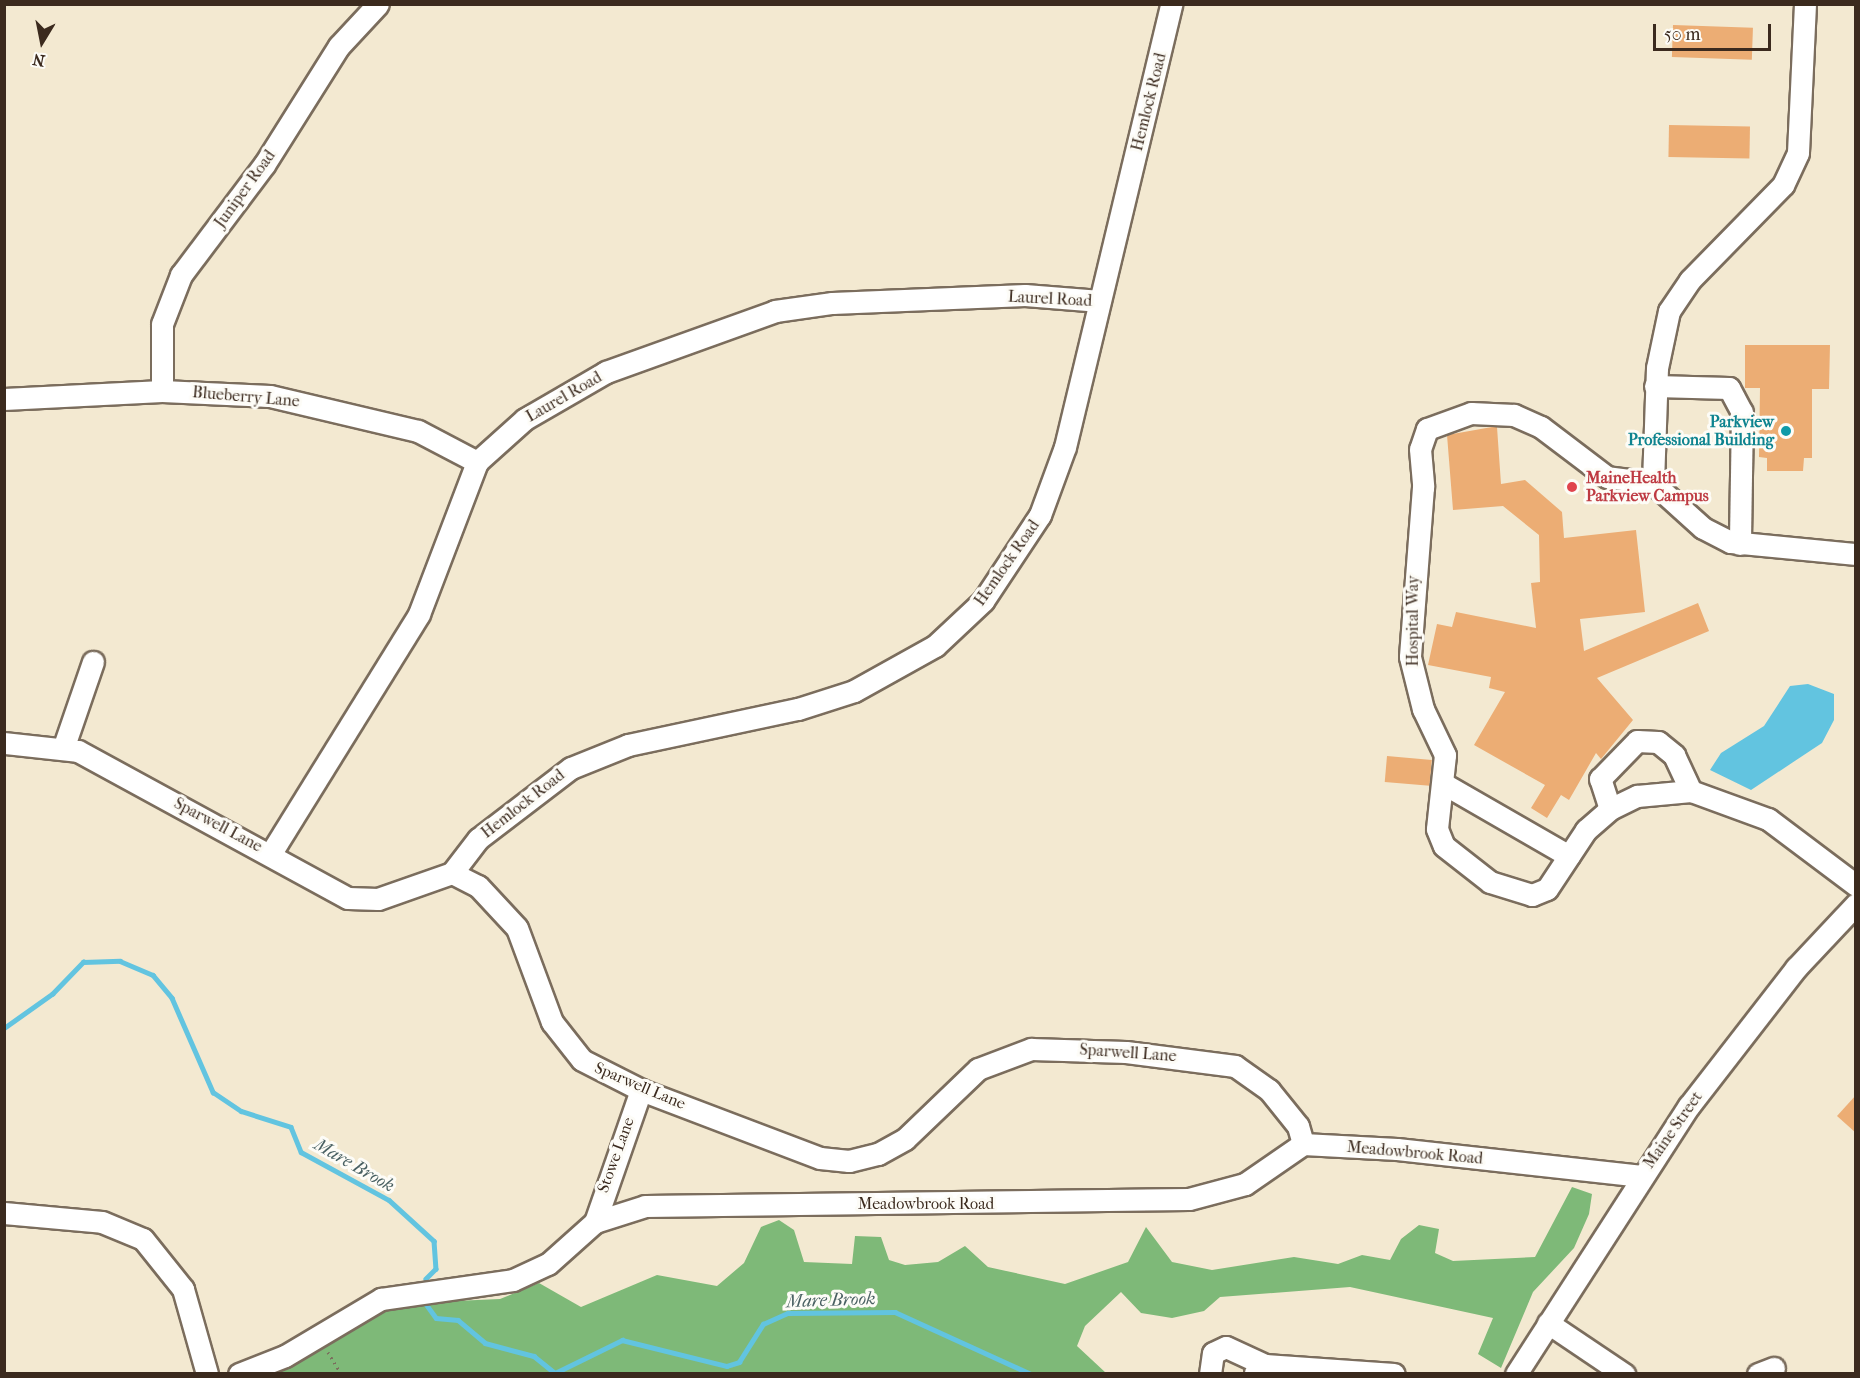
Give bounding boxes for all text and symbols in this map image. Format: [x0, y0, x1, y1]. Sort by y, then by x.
north arrow [12, 12, 72, 72]
scale bar [1656, 12, 1774, 50]
text: 50 m [1664, 24, 1700, 45]
text: N [31, 50, 46, 71]
street label: Hemlock Road [1128, 51, 1170, 153]
street label: Juniper Road [210, 146, 280, 232]
street label: Laurel Road [1007, 287, 1093, 311]
street label: Laurel Road [523, 368, 605, 426]
street label: Blueberry Lane [192, 383, 300, 411]
place label: Parkview Professional Building [1628, 412, 1774, 450]
marker: Parkview Professional Building [1779, 424, 1793, 438]
place label: MaineHealth Parkview Campus [1586, 468, 1709, 506]
marker: MaineHealth Parkview Campus [1563, 478, 1581, 496]
street label: Hemlock Road [970, 516, 1044, 610]
street label: Hospital Way [1403, 576, 1423, 666]
street label: Hemlock Road [478, 766, 568, 842]
street label: Sparwell Lane [171, 794, 265, 856]
street label: Sparwell Lane [1079, 1040, 1177, 1066]
street label: Sparwell Lane [592, 1058, 688, 1114]
street label: Maine Street [1639, 1088, 1707, 1172]
street label: Stowe Lane [593, 1115, 639, 1195]
water label: Mare Brook [310, 1134, 398, 1198]
street label: Meadowbrook Road [1346, 1137, 1484, 1169]
street label: Meadowbrook Road [858, 1194, 994, 1214]
water label: Mare Brook [786, 1289, 876, 1313]

